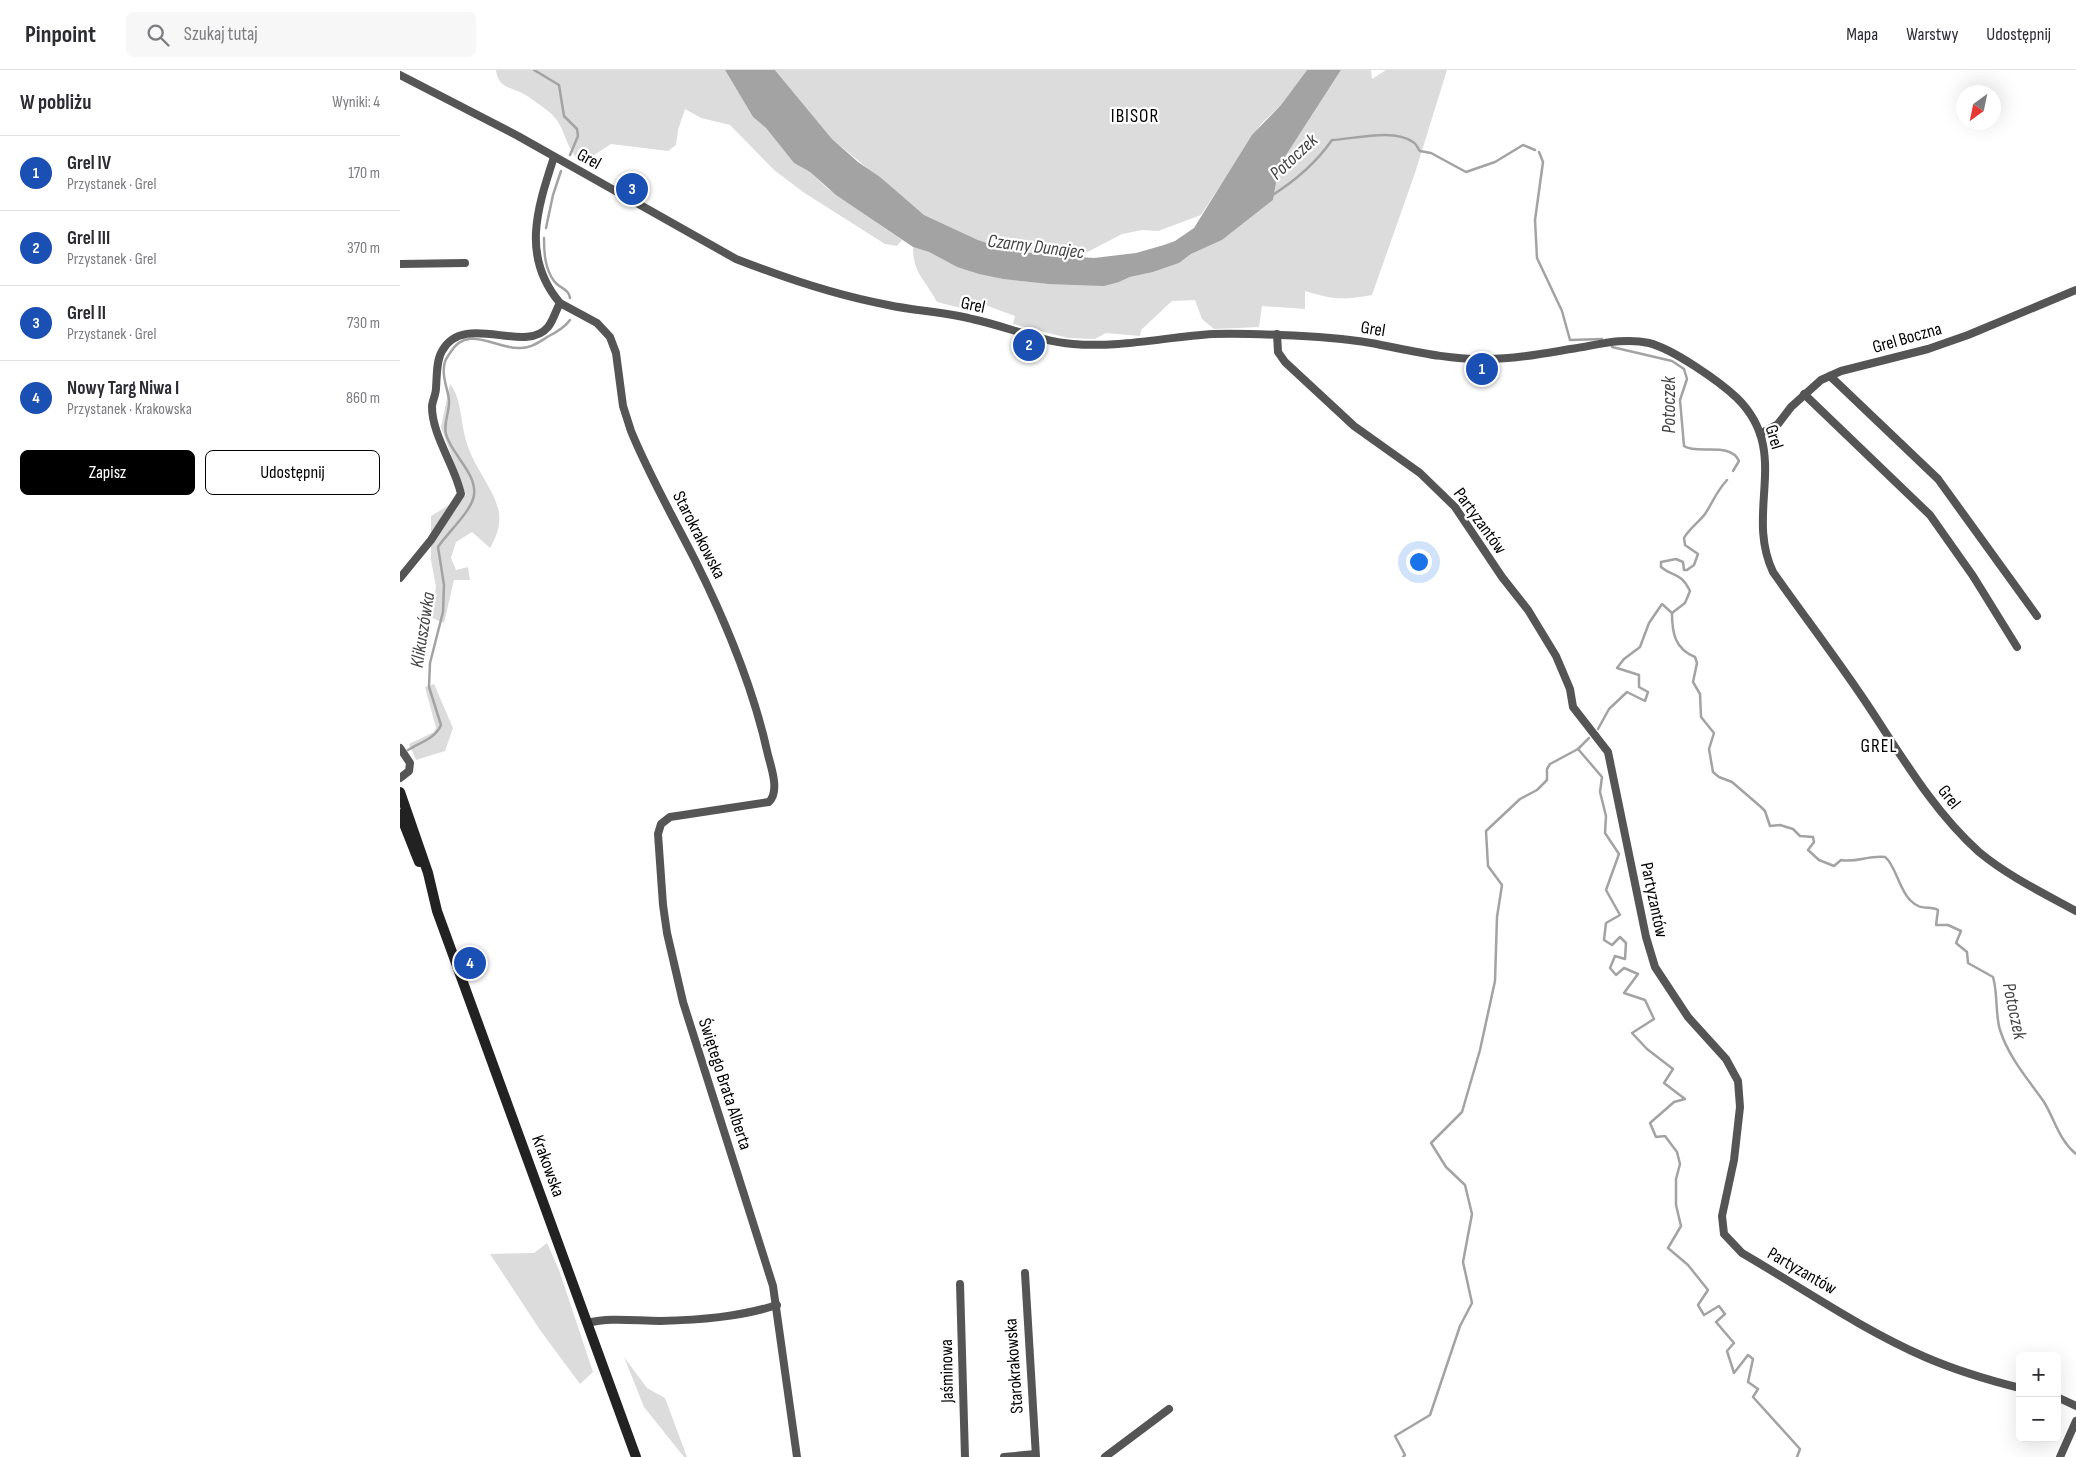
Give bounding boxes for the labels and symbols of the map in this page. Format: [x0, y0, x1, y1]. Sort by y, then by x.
north arrow [1956, 85, 2001, 130]
district label: IBISOR [1111, 105, 1159, 128]
water label: Potoczek [1265, 129, 1323, 185]
street label: Grel [573, 144, 605, 174]
pin: 3 [616, 170, 648, 208]
water label: Czarny Dunajec [986, 230, 1086, 264]
street label: Grel [959, 292, 987, 318]
street label: Grel [1359, 317, 1387, 341]
street label: Grel Boczna [1870, 318, 1944, 358]
pin: 2 [1013, 326, 1045, 364]
pin: 1 [1466, 350, 1498, 388]
water label: Potoczek [1658, 376, 1681, 434]
street label: Grel [1760, 422, 1788, 452]
street label: Partyzantów [1449, 484, 1511, 558]
street label: Starokrakowska [668, 488, 730, 582]
your location [1406, 549, 1432, 575]
water label: Klikuszówka [406, 590, 440, 669]
district label: GREL [1860, 735, 1898, 758]
street label: Grel [1933, 781, 1965, 813]
street label: Partyzantów [1636, 860, 1672, 940]
pin: 4 [454, 944, 486, 982]
water label: Potoczek [1997, 981, 2031, 1042]
street label: Świętego Brata Alberta [694, 1016, 756, 1152]
street label: Krakowska [527, 1132, 569, 1200]
street label: Partyzantów [1764, 1243, 1840, 1299]
street label: Starokrakowska [1000, 1318, 1028, 1414]
street label: Jaśminowa [936, 1339, 958, 1404]

